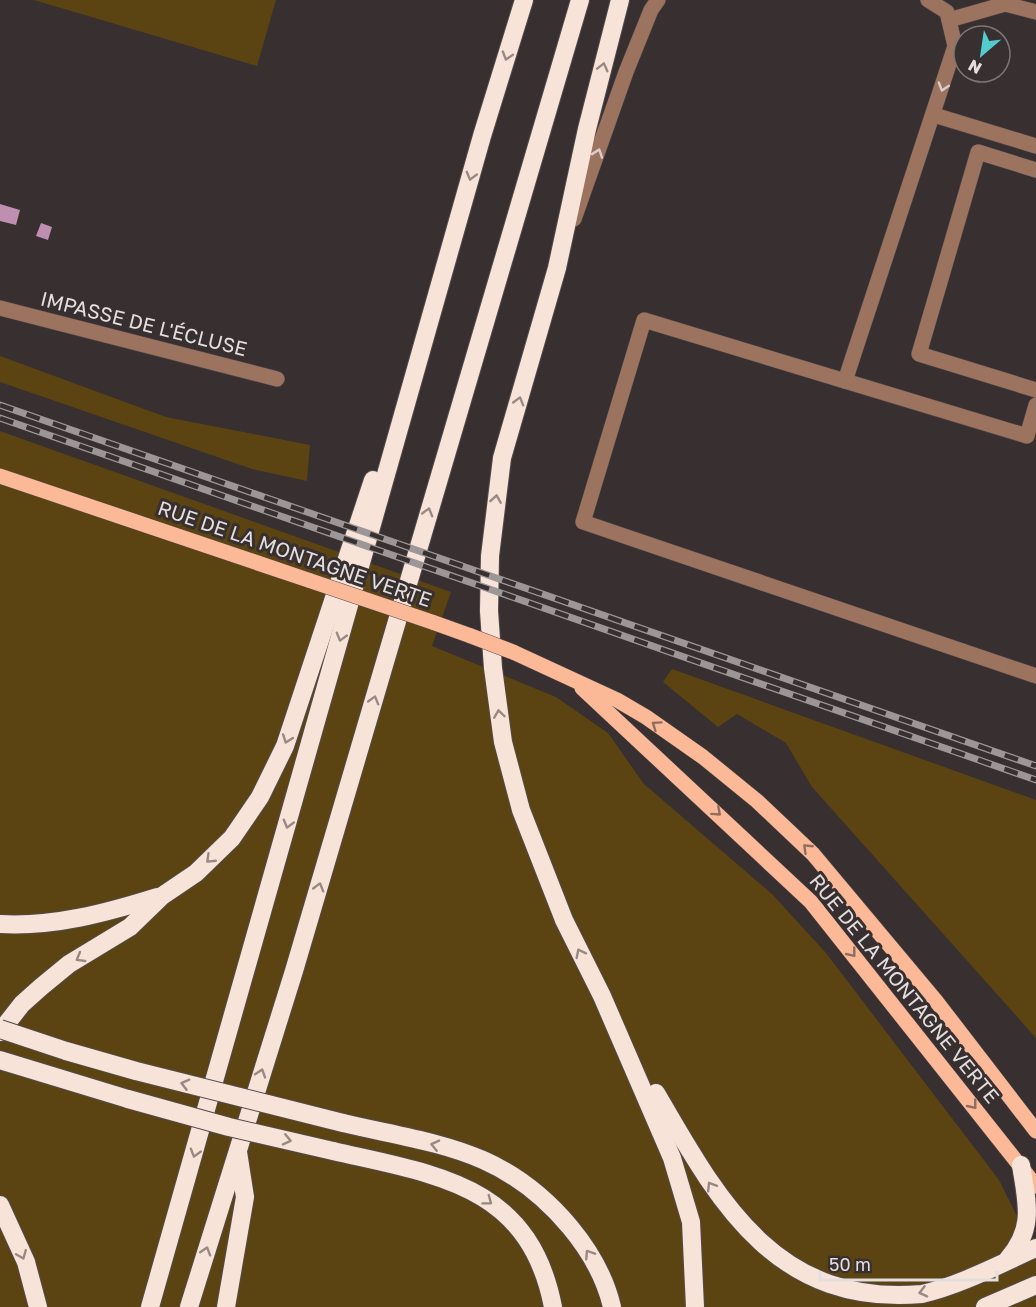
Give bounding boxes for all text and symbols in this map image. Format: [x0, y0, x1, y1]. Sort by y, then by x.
north arrow [952, 24, 1012, 84]
one-way arrow [502, 50, 514, 61]
text: N [965, 55, 985, 79]
one-way arrow [596, 62, 608, 73]
one-way arrow [937, 81, 950, 92]
one-way arrow [590, 148, 603, 159]
one-way arrow [466, 171, 478, 181]
street label: IMPASSE DE L'ÉCLUSE [38, 286, 250, 360]
one-way arrow [512, 396, 524, 407]
one-way arrow [489, 494, 502, 504]
street label: RUE DE LA MONTAGNE VERTE [155, 495, 435, 611]
one-way arrow [421, 507, 433, 518]
one-way arrow [336, 631, 348, 642]
one-way arrow [367, 695, 379, 706]
one-way arrow [493, 709, 506, 719]
one-way arrow [652, 721, 663, 732]
one-way arrow [281, 734, 294, 744]
one-way arrow [710, 805, 721, 816]
one-way arrow [283, 818, 295, 829]
one-way arrow [803, 845, 814, 856]
one-way arrow [207, 852, 217, 863]
street label: RUE DE LA MONTAGNE VERTE [805, 869, 1005, 1107]
one-way arrow [312, 882, 324, 893]
one-way arrow [844, 946, 855, 957]
one-way arrow [576, 949, 588, 960]
one-way arrow [76, 951, 86, 962]
one-way arrow [254, 1068, 266, 1079]
one-way arrow [180, 1078, 190, 1091]
one-way arrow [966, 1098, 977, 1109]
one-way arrow [281, 1133, 291, 1146]
one-way arrow [430, 1139, 440, 1152]
one-way arrow [190, 1147, 202, 1158]
one-way arrow [706, 1182, 718, 1192]
one-way arrow [481, 1194, 492, 1205]
scale bar [820, 1244, 997, 1282]
one-way arrow [199, 1246, 211, 1257]
one-way arrow [15, 1249, 27, 1260]
one-way arrow [585, 1250, 597, 1260]
text: 50 m [829, 1253, 871, 1275]
one-way arrow [918, 1285, 928, 1298]

